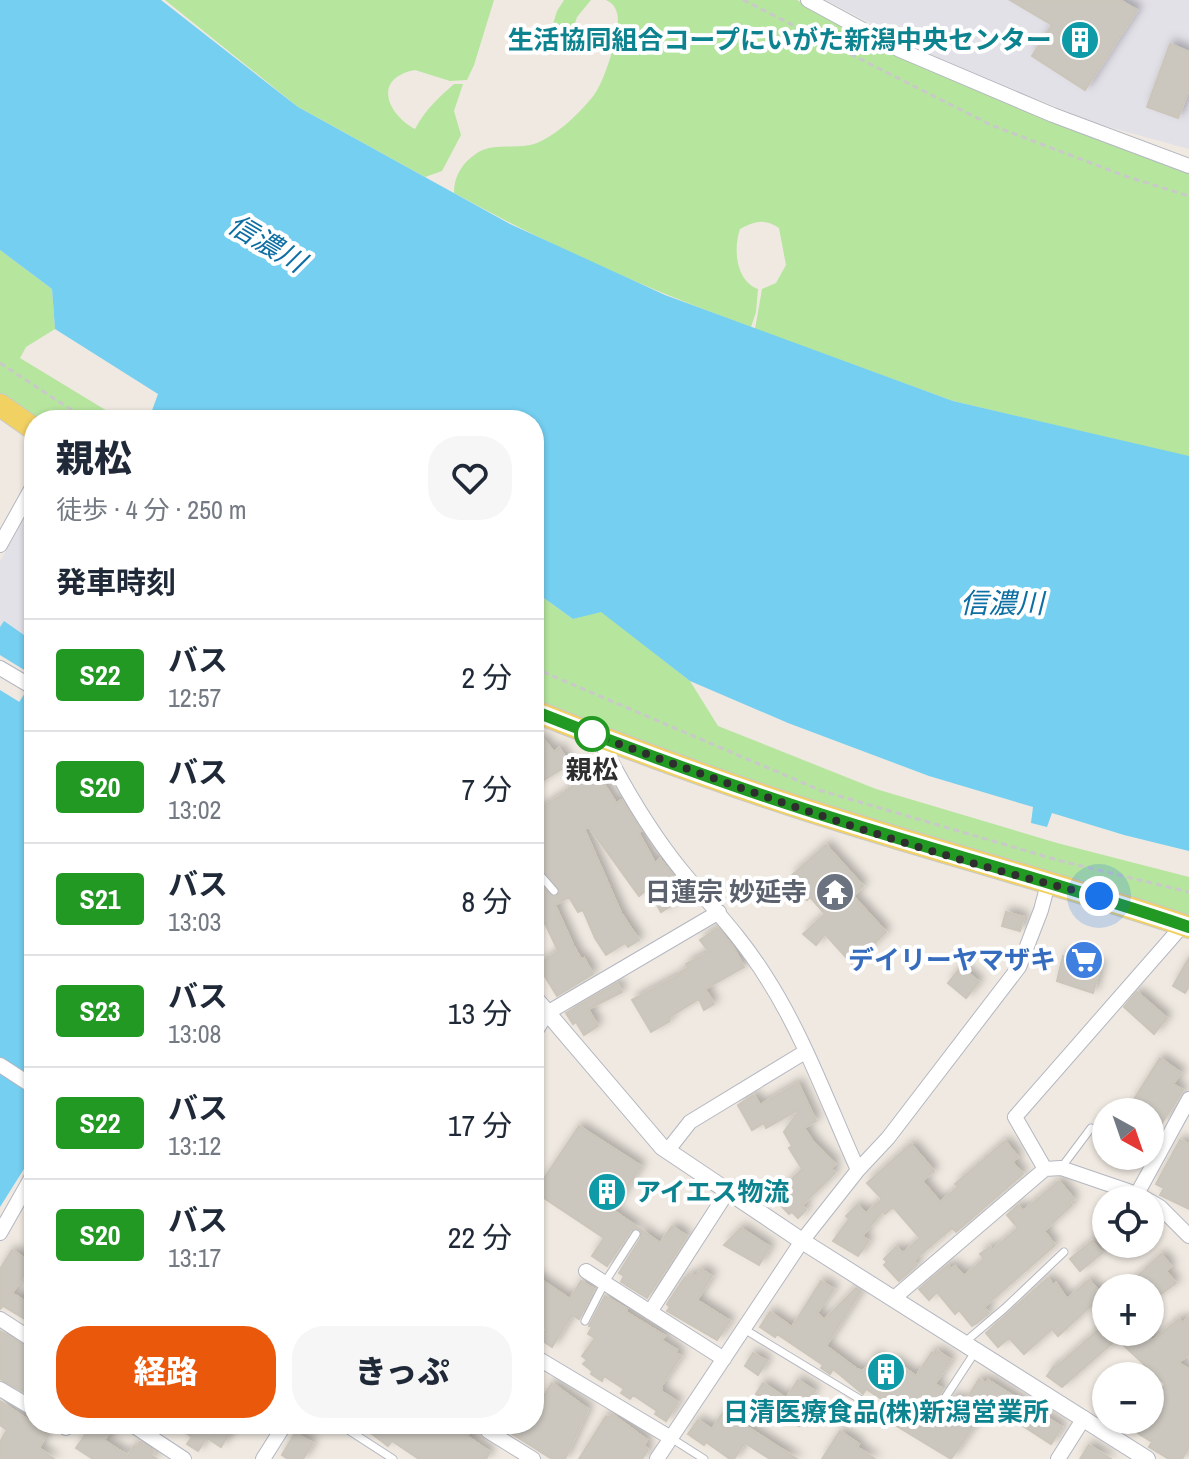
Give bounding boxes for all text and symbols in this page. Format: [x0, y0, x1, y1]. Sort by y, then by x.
building icon: 生活協同組合コープにいがた新潟中央センター [1059, 19, 1101, 61]
place label: 生活協同組合コープにいがた新潟中央センター [508, 22, 1052, 57]
water label: 信濃川 [221, 205, 315, 282]
text: 親松 [56, 433, 132, 484]
button: heart [428, 436, 512, 520]
text: 徒歩 · 4 分 · 250 m [56, 492, 247, 527]
text: 発車時刻 [56, 562, 176, 602]
water label: 信濃川 [960, 584, 1047, 622]
text: バス [168, 640, 228, 680]
text: S22 [80, 656, 120, 694]
text: 2 分 [461, 657, 512, 697]
text: 12:57 [168, 680, 221, 715]
marker: 親松 [575, 717, 609, 751]
text: バス [168, 752, 228, 792]
place label: 親松 [566, 752, 618, 787]
text: S20 [80, 768, 120, 806]
text: 7 分 [461, 769, 512, 809]
text: 13:02 [168, 792, 221, 827]
text: バス [168, 864, 228, 904]
temple icon: 日蓮宗 妙延寺 [814, 871, 856, 913]
place label: 日蓮宗 妙延寺 [645, 874, 807, 909]
your location [1079, 876, 1119, 916]
text: S21 [80, 880, 120, 918]
text: 8 分 [461, 881, 512, 921]
text: 13:03 [168, 904, 221, 939]
supermarket icon: デイリーヤマザキ [1063, 939, 1105, 981]
place label: デイリーヤマザキ [848, 942, 1056, 977]
text: バス [168, 976, 228, 1016]
text: S23 [80, 992, 120, 1030]
text: 13 分 [448, 993, 512, 1033]
text: 13:08 [168, 1016, 221, 1051]
text: バス [168, 1088, 228, 1128]
north arrow [1092, 1098, 1164, 1170]
map controls [1092, 1098, 1164, 1434]
text: S22 [80, 1104, 120, 1142]
text: 17 分 [448, 1105, 512, 1145]
text: 13:12 [168, 1128, 221, 1163]
building icon: アイエス物流 [586, 1171, 628, 1213]
place label: アイエス物流 [635, 1174, 789, 1209]
button: locate [1092, 1186, 1164, 1258]
text: バス [168, 1200, 228, 1240]
text: S20 [80, 1216, 120, 1254]
text: 22 分 [448, 1217, 512, 1257]
text: 13:17 [168, 1240, 221, 1275]
button: + [1092, 1274, 1164, 1346]
button: 経路 [56, 1326, 276, 1418]
button: きっぷ [292, 1326, 512, 1418]
building icon: 日清医療食品(株)新潟営業所 [865, 1351, 907, 1393]
button: − [1092, 1362, 1164, 1434]
place label: 日清医療食品(株)新潟営業所 [723, 1394, 1049, 1429]

